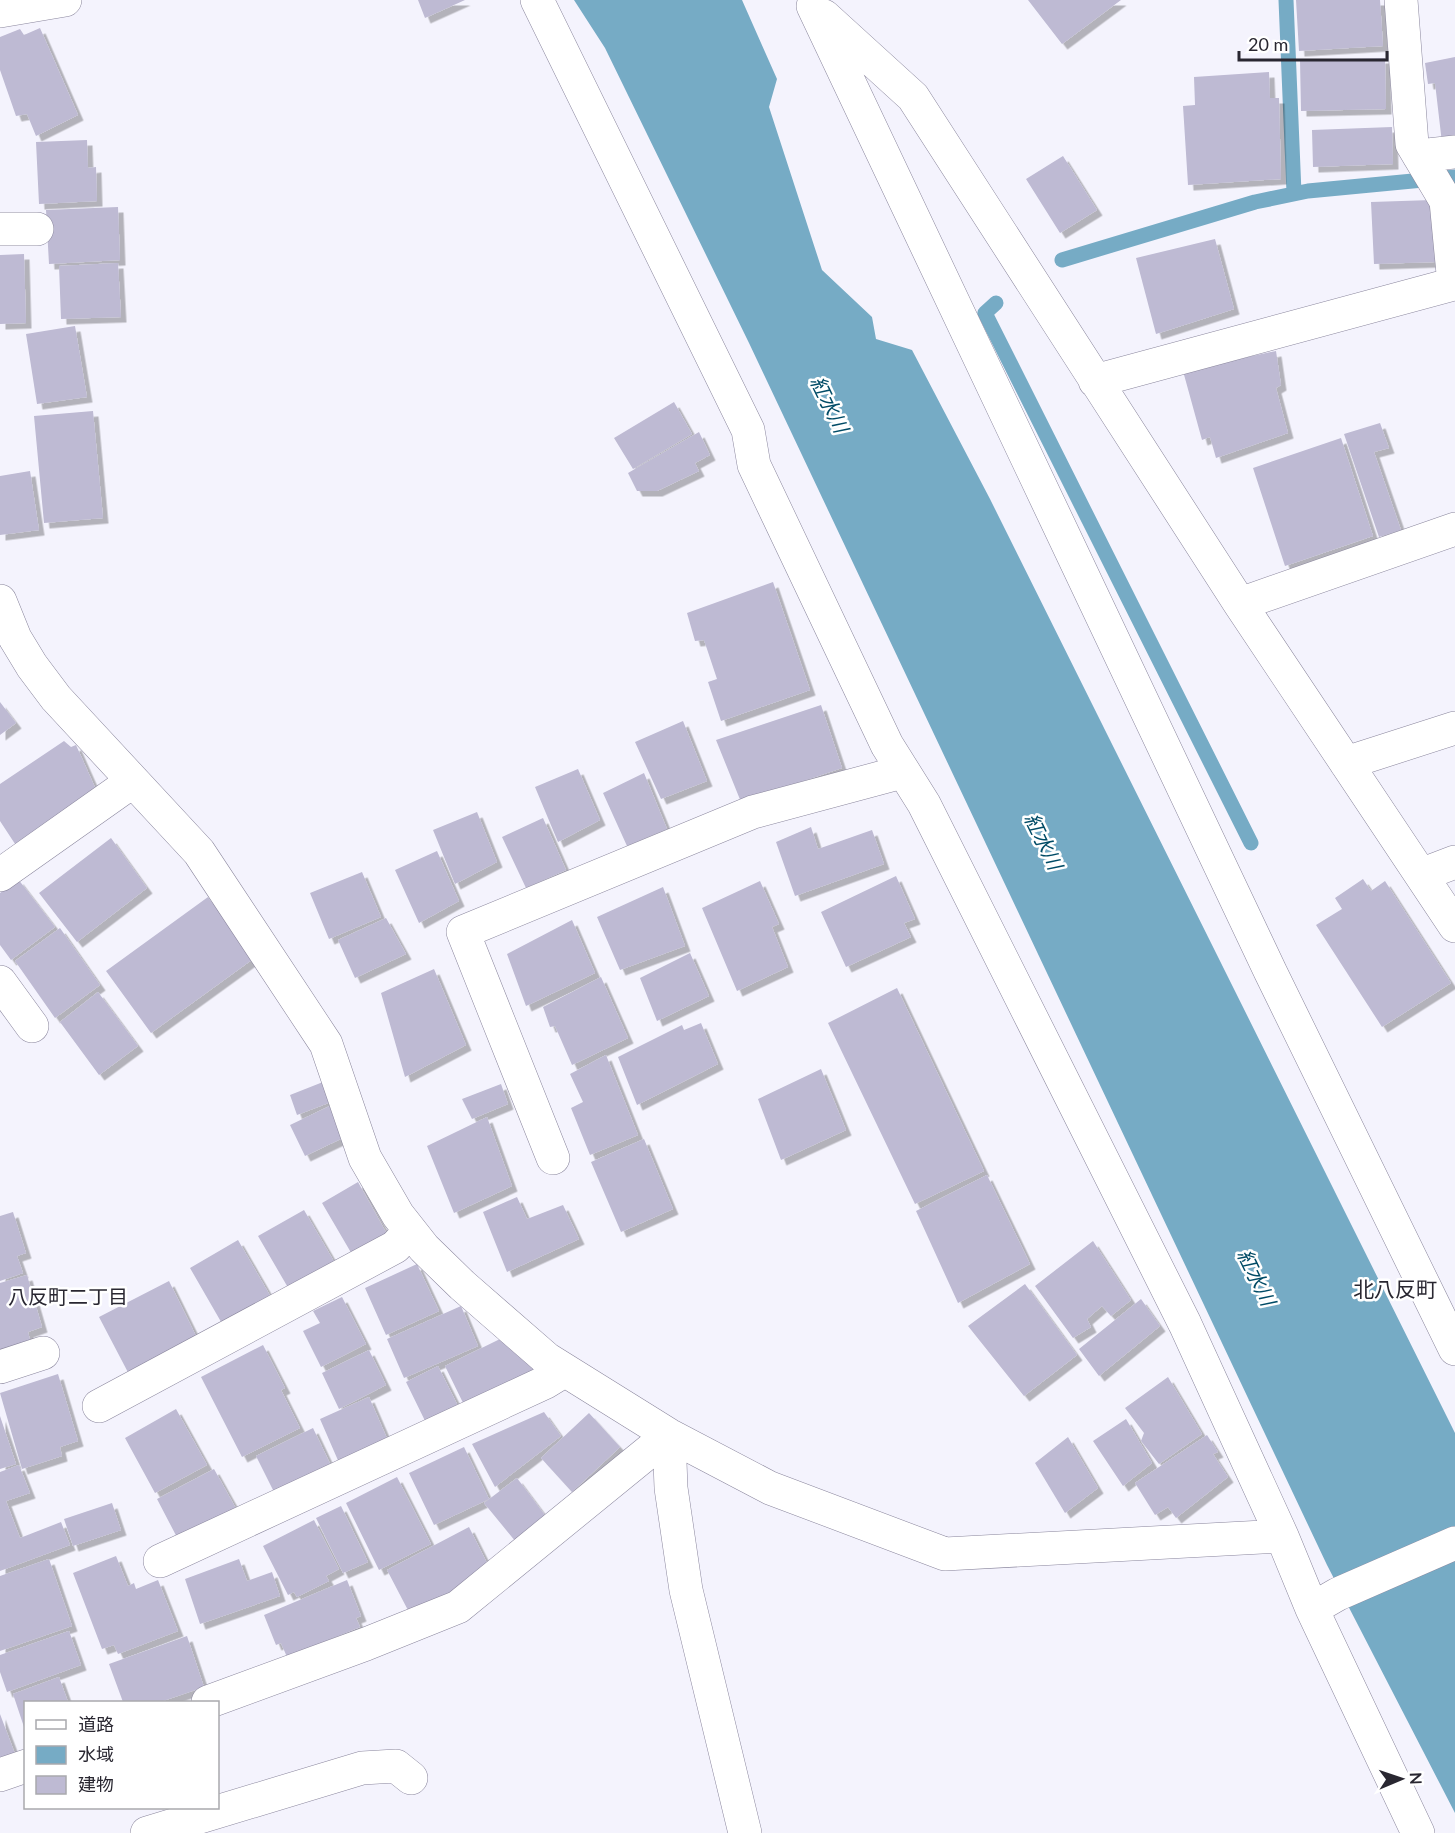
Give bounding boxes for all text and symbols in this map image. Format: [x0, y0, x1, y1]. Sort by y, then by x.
scale bar [1239, 24, 1388, 62]
text: 20 m [1248, 33, 1288, 55]
water label: 紅水川 [806, 372, 855, 438]
water label: 紅水川 [1020, 809, 1069, 875]
water label: 紅水川 [1233, 1245, 1282, 1311]
district label: 北八反町 [1353, 1276, 1437, 1301]
district label: 八反町二丁目 [8, 1284, 128, 1308]
legend [24, 1701, 219, 1809]
text: 道路 [78, 1713, 114, 1735]
text: 水域 [78, 1743, 114, 1765]
north arrow [1371, 1749, 1431, 1809]
text: N [1407, 1772, 1426, 1785]
text: 建物 [78, 1773, 114, 1795]

